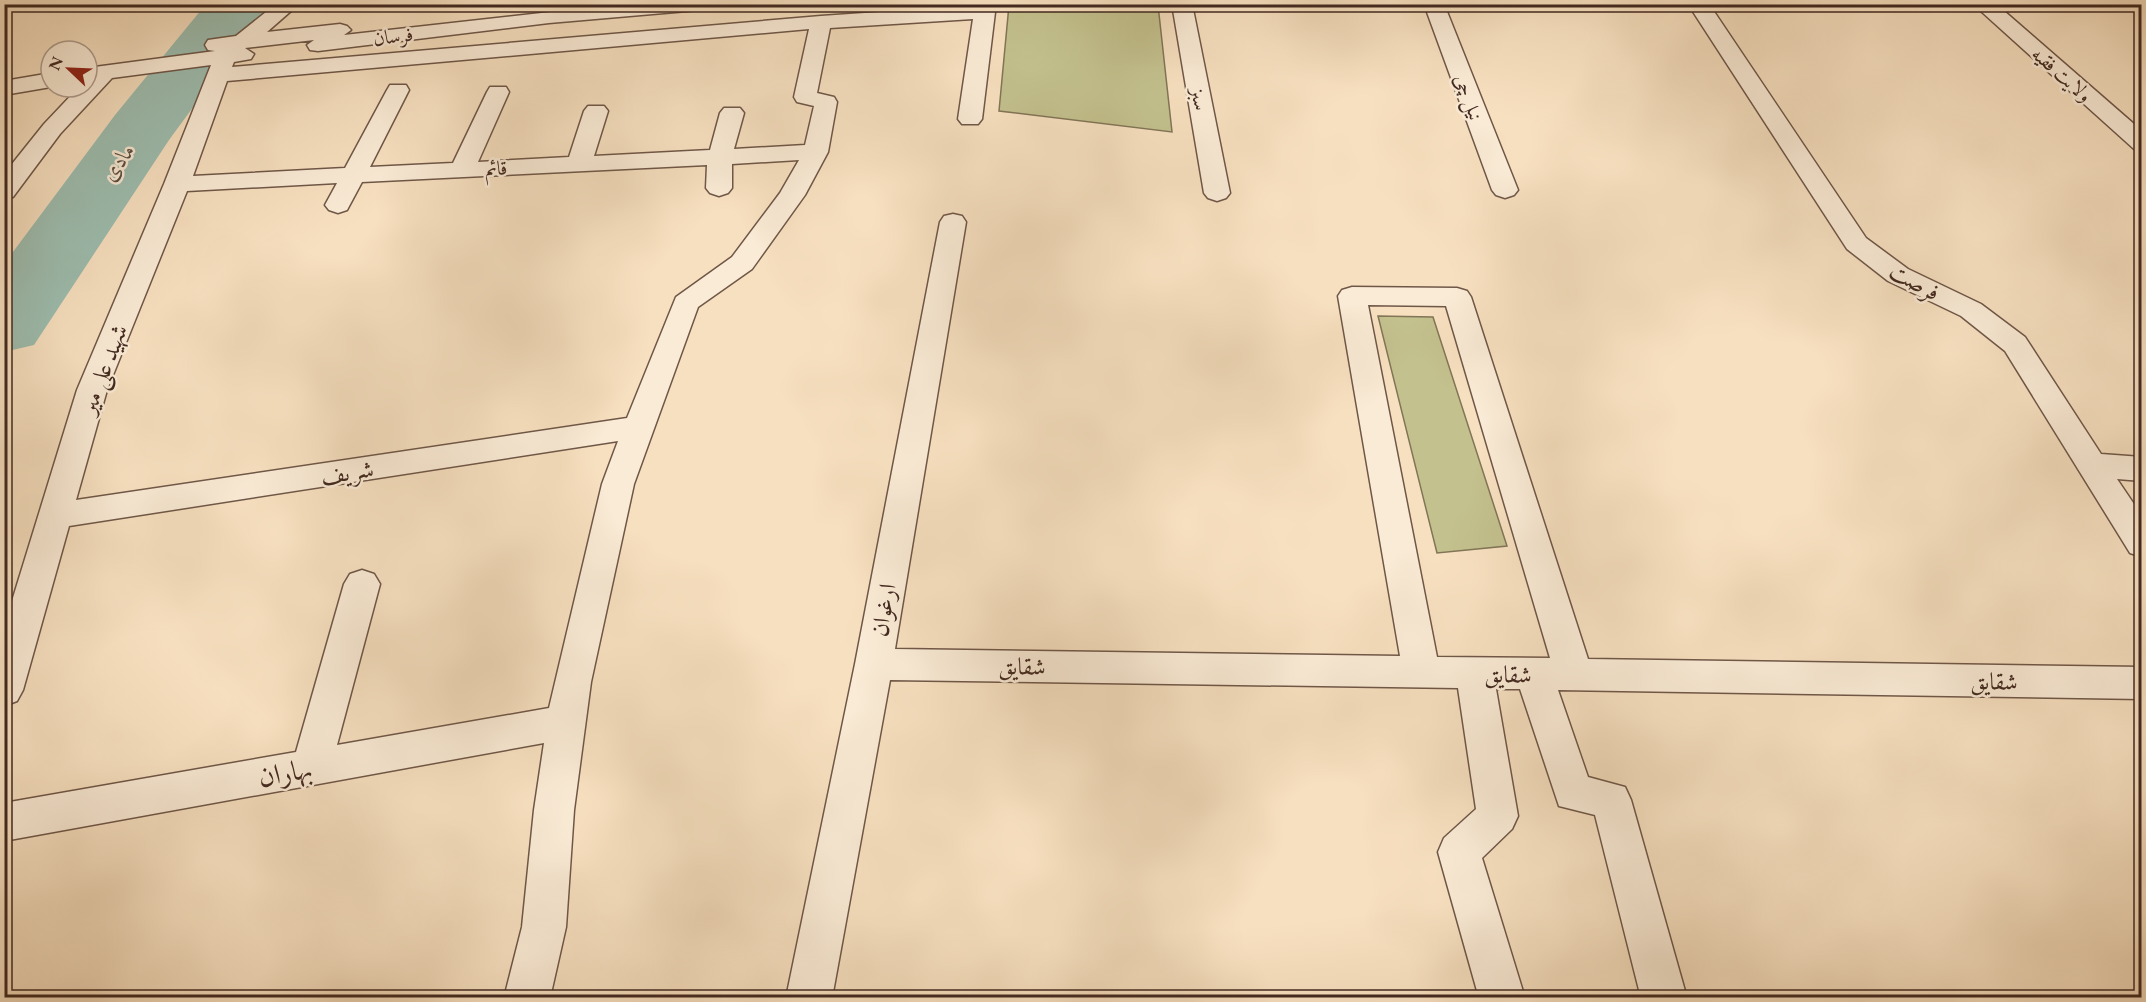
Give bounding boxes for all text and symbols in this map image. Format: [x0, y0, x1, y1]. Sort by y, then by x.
street label: فرسان [371, 21, 415, 51]
north arrow [39, 39, 99, 99]
street label: ولایت فقیه [2026, 41, 2098, 107]
text: N [43, 53, 68, 73]
street label: نیل چی [1446, 70, 1490, 125]
street label: سبز [1185, 84, 1215, 112]
water label: مادی [95, 137, 141, 187]
street label: قائم [484, 154, 508, 187]
street label: فرصت [1884, 255, 1946, 307]
street label: شهید علی میر [71, 320, 136, 422]
street label: شریف [318, 453, 376, 492]
street label: ارغوان [863, 581, 903, 639]
street label: شقایق [998, 650, 1046, 682]
street label: شقایق [1484, 658, 1532, 690]
street label: شقایق [1970, 665, 2018, 697]
street label: بهاران [255, 750, 315, 795]

